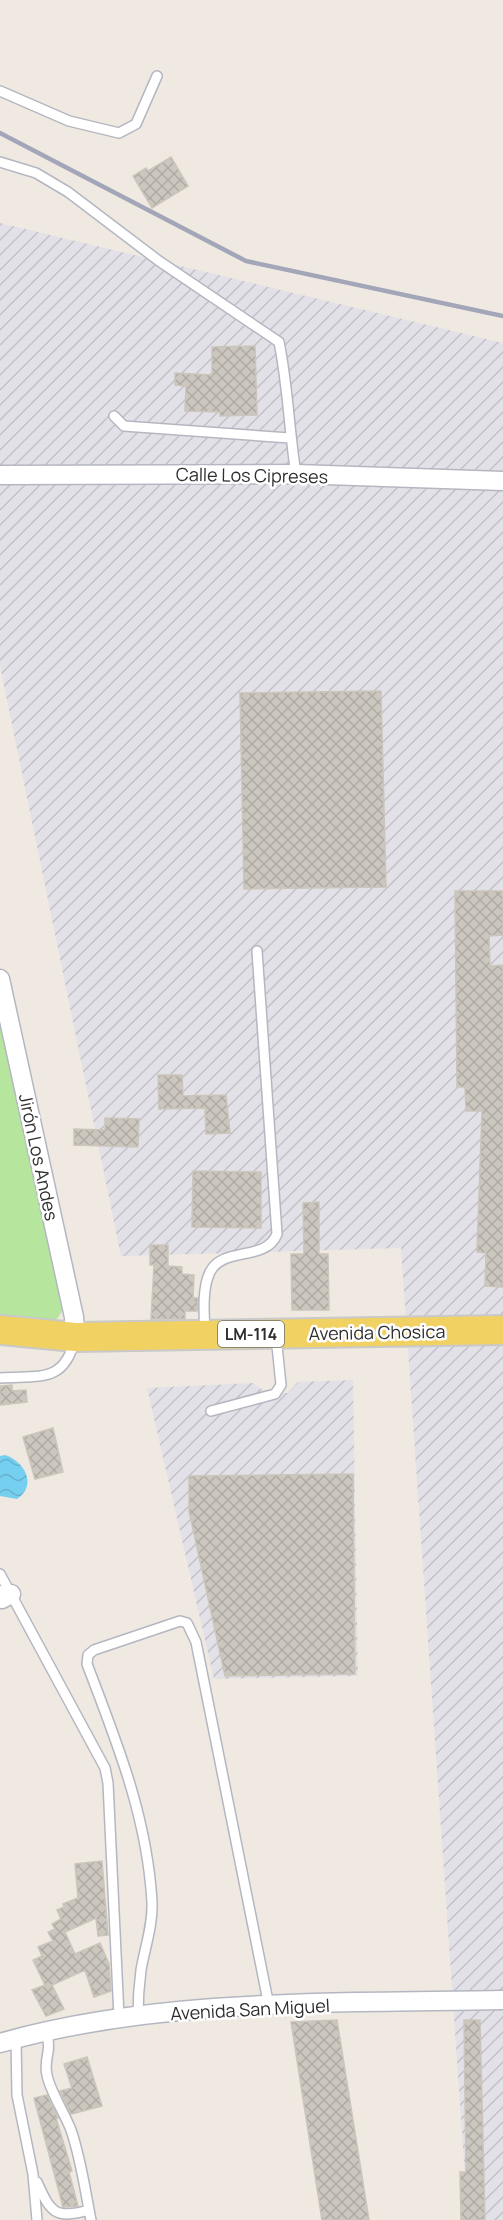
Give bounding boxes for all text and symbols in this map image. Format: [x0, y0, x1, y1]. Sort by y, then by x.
street label: Calle Los Cipreses [176, 462, 328, 488]
street label: Jirón Los Andes [14, 1091, 64, 1223]
street label: Avenida Chosica [309, 1319, 445, 1345]
road number: LM-114 [218, 1321, 284, 1347]
street label: Avenida San Miguel [170, 1993, 330, 2025]

